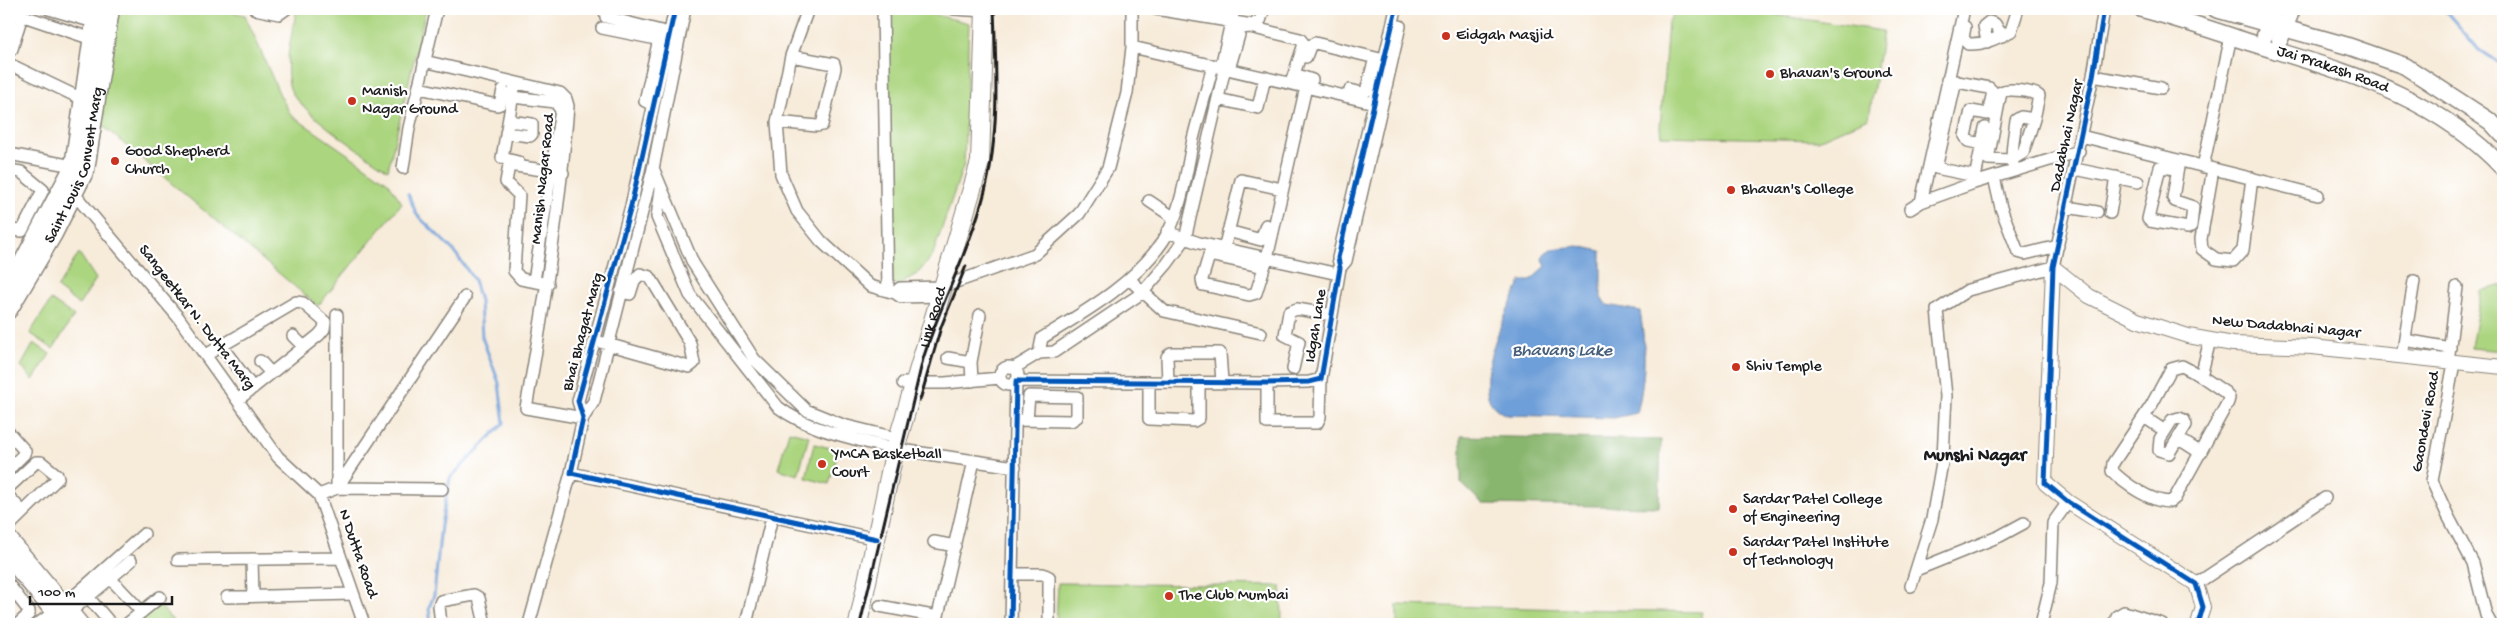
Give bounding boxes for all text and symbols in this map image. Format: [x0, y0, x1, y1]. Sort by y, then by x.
place label: Eidgah Masjid [1456, 27, 1554, 46]
marker: Eidgah Masjid [1440, 30, 1452, 42]
street label: Jai Prakash Road [2274, 42, 2393, 99]
place label: Bhavan's Ground [1779, 65, 1893, 84]
marker: Bhavan's Ground [1764, 68, 1776, 80]
street label: Dadabhai Nagar [2047, 77, 2089, 195]
place label: Manish Nagar Ground [362, 83, 459, 120]
street label: Saint Louis Convent Marg [41, 86, 108, 247]
marker: Manish Nagar Ground [346, 95, 358, 107]
street label: Manish Nagar Road [528, 111, 560, 245]
place label: Good Shepherd Church [125, 143, 231, 180]
marker: Good Shepherd Church [109, 155, 121, 167]
place label: Bhavan's College [1740, 181, 1854, 200]
marker: Bhavan's College [1725, 184, 1737, 196]
street label: Sangeetkar N. Dutta Marg [133, 242, 259, 394]
street label: Bhai Bhagat Marg [559, 271, 609, 394]
street label: Link Road [916, 283, 952, 350]
street label: Idgah Lane [1302, 287, 1332, 364]
street label: New Dadabhai Nagar [2211, 312, 2362, 344]
water label: Bhavans Lake [1512, 341, 1613, 362]
place label: Shiv Temple [1746, 358, 1823, 377]
marker: Shiv Temple [1730, 361, 1742, 373]
street label: Gaondevi Road [2409, 369, 2445, 474]
place label: YMCA Basketball Court [830, 446, 942, 483]
district label: Munshi Nagar [1924, 446, 2029, 467]
marker: YMCA Basketball Court [816, 458, 828, 470]
place label: Sardar Patel College of Engineering [1743, 491, 1883, 528]
marker: Sardar Patel College of Engineering [1727, 503, 1739, 515]
street label: N Dutta Road [333, 507, 382, 603]
place label: Sardar Patel Institute of Technology [1743, 534, 1889, 571]
marker: Sardar Patel Institute of Technology [1727, 546, 1739, 558]
scale bar [30, 573, 172, 605]
text: 100 m [37, 584, 76, 602]
place label: The Club Mumbai [1178, 587, 1289, 606]
marker: The Club Mumbai [1163, 590, 1175, 602]

